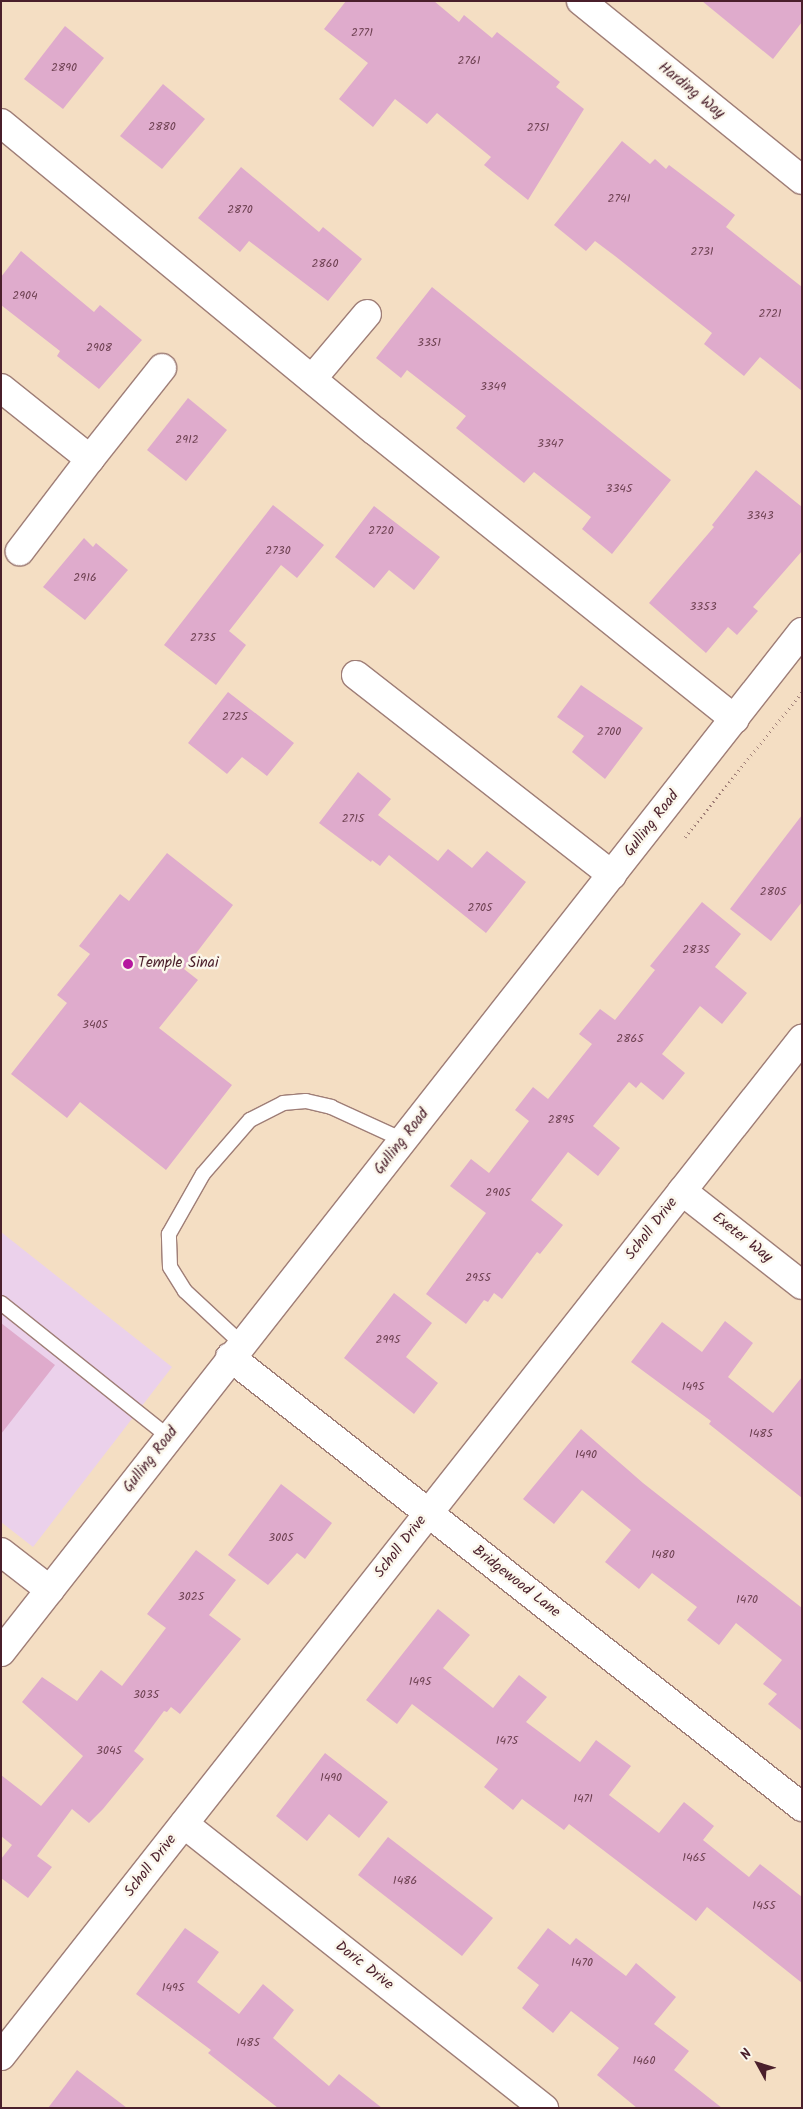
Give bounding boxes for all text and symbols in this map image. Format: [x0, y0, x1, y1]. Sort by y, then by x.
house number: 2771 [351, 26, 373, 40]
house number: 2761 [458, 54, 480, 68]
street label: Harding Way [654, 59, 728, 123]
house number: 2890 [51, 61, 77, 75]
house number: 2880 [148, 120, 176, 134]
house number: 2751 [527, 121, 549, 135]
house number: 2741 [608, 192, 630, 206]
house number: 2870 [227, 203, 253, 217]
house number: 2731 [690, 245, 714, 259]
house number: 2860 [312, 257, 338, 271]
house number: 2904 [12, 289, 38, 303]
house number: 2721 [758, 307, 782, 321]
house number: 3351 [417, 336, 441, 350]
house number: 2908 [86, 341, 112, 355]
house number: 3349 [480, 380, 506, 394]
house number: 2912 [175, 433, 199, 447]
house number: 3347 [537, 437, 563, 451]
house number: 3345 [606, 482, 632, 496]
house number: 3343 [746, 509, 774, 523]
house number: 2720 [368, 524, 394, 538]
house number: 2730 [265, 544, 291, 558]
house number: 2916 [73, 571, 97, 585]
house number: 3353 [690, 600, 716, 614]
house number: 2735 [190, 631, 216, 645]
house number: 2725 [222, 710, 248, 724]
house number: 2700 [597, 725, 621, 739]
street label: Gulling Road [621, 788, 683, 860]
house number: 2715 [342, 812, 364, 826]
house number: 2805 [760, 885, 786, 899]
house number: 2705 [468, 901, 492, 915]
house number: 2835 [682, 943, 710, 957]
place label: Temple Sinai [138, 955, 218, 973]
marker: Temple Sinai [122, 958, 134, 970]
house number: 3405 [82, 1018, 108, 1032]
house number: 2865 [616, 1032, 644, 1046]
street label: Gulling Road [371, 1106, 433, 1178]
house number: 2895 [548, 1113, 574, 1127]
house number: 2905 [485, 1186, 511, 1200]
street label: Scholl Drive [622, 1194, 682, 1264]
street label: Exeter Way [708, 1209, 776, 1267]
house number: 2955 [465, 1271, 491, 1285]
house number: 2995 [375, 1333, 401, 1347]
house number: 1495 [682, 1380, 704, 1394]
street label: Gulling Road [120, 1424, 182, 1496]
house number: 1485 [749, 1427, 773, 1441]
house number: 1490 [575, 1448, 597, 1462]
street label: Scholl Drive [371, 1512, 431, 1582]
house number: 3005 [268, 1531, 294, 1545]
street label: Bridgewood Lane [468, 1542, 564, 1622]
house number: 1480 [651, 1548, 675, 1562]
house number: 3025 [178, 1590, 204, 1604]
house number: 1470 [736, 1593, 758, 1607]
house number: 1495 [409, 1675, 431, 1689]
house number: 3035 [133, 1688, 159, 1702]
house number: 1475 [496, 1734, 518, 1748]
house number: 3045 [96, 1744, 122, 1758]
house number: 1490 [320, 1771, 342, 1785]
house number: 1471 [573, 1792, 593, 1806]
street label: Scholl Drive [121, 1831, 181, 1901]
house number: 1465 [682, 1851, 706, 1865]
house number: 1486 [393, 1874, 417, 1888]
house number: 1455 [752, 1899, 776, 1913]
street label: Doric Drive [331, 1938, 397, 1994]
house number: 1470 [571, 1956, 593, 1970]
house number: 1495 [162, 1981, 184, 1995]
house number: 1485 [236, 2036, 260, 2050]
north arrow [733, 2039, 783, 2089]
text: N [735, 2044, 758, 2065]
house number: 1460 [632, 2054, 656, 2068]

